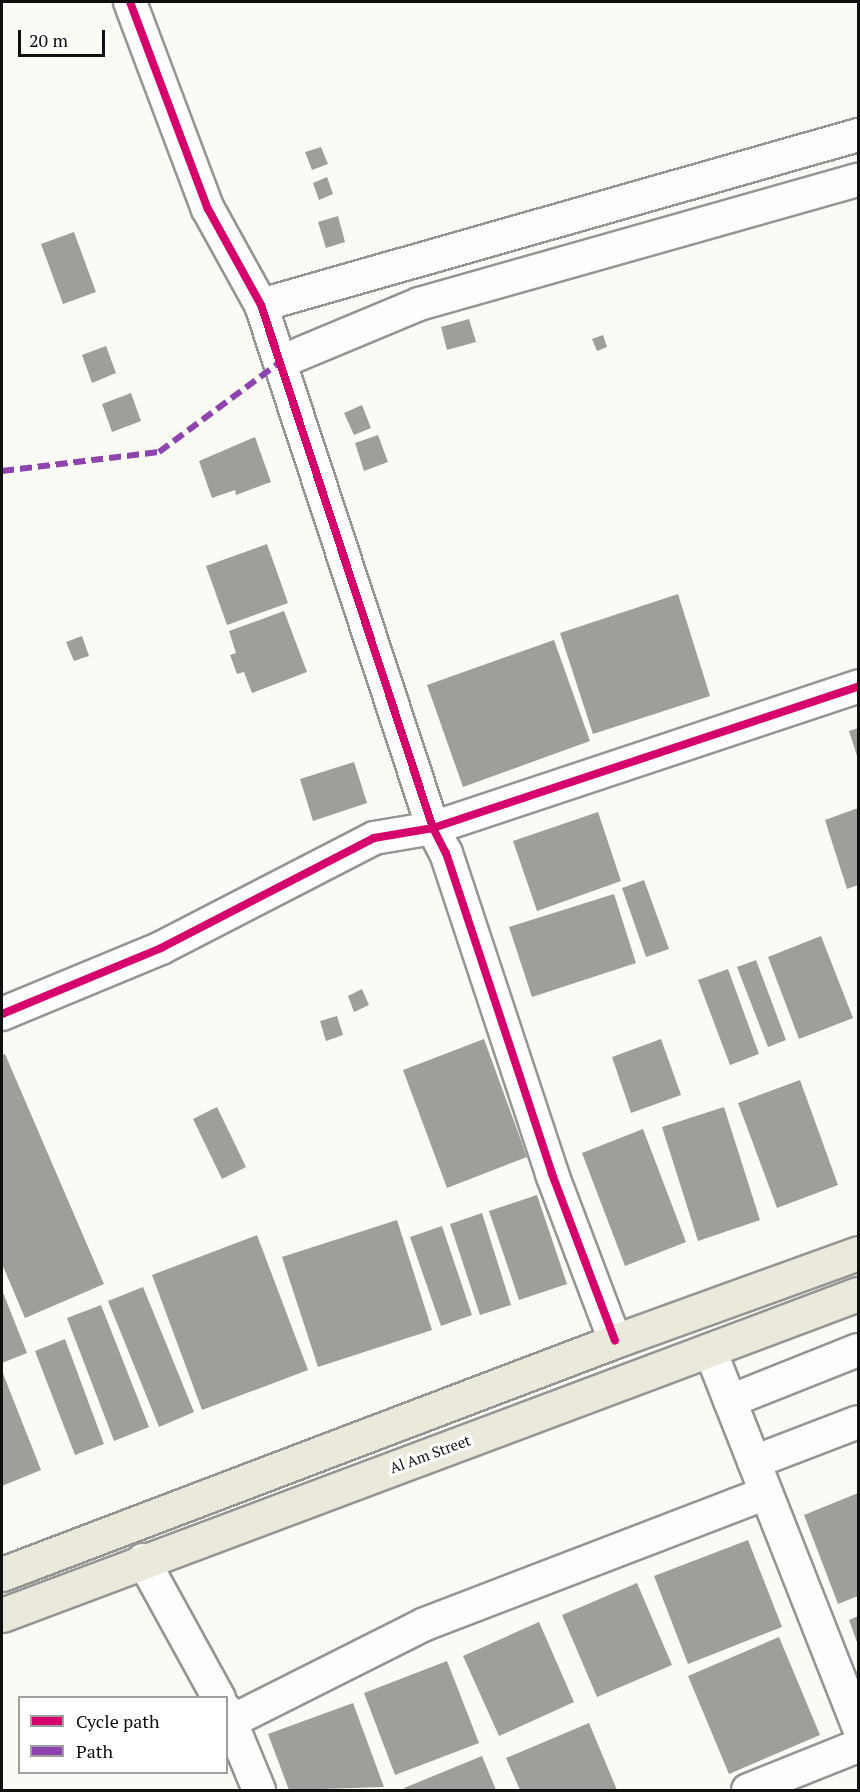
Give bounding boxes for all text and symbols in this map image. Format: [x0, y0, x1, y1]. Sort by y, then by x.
scale bar [21, 18, 108, 56]
text: 20 m [29, 28, 68, 52]
street label: Al Am Street [387, 1431, 473, 1477]
legend [18, 1696, 228, 1774]
text: Cycle path [76, 1709, 160, 1733]
text: Path [76, 1739, 113, 1763]

